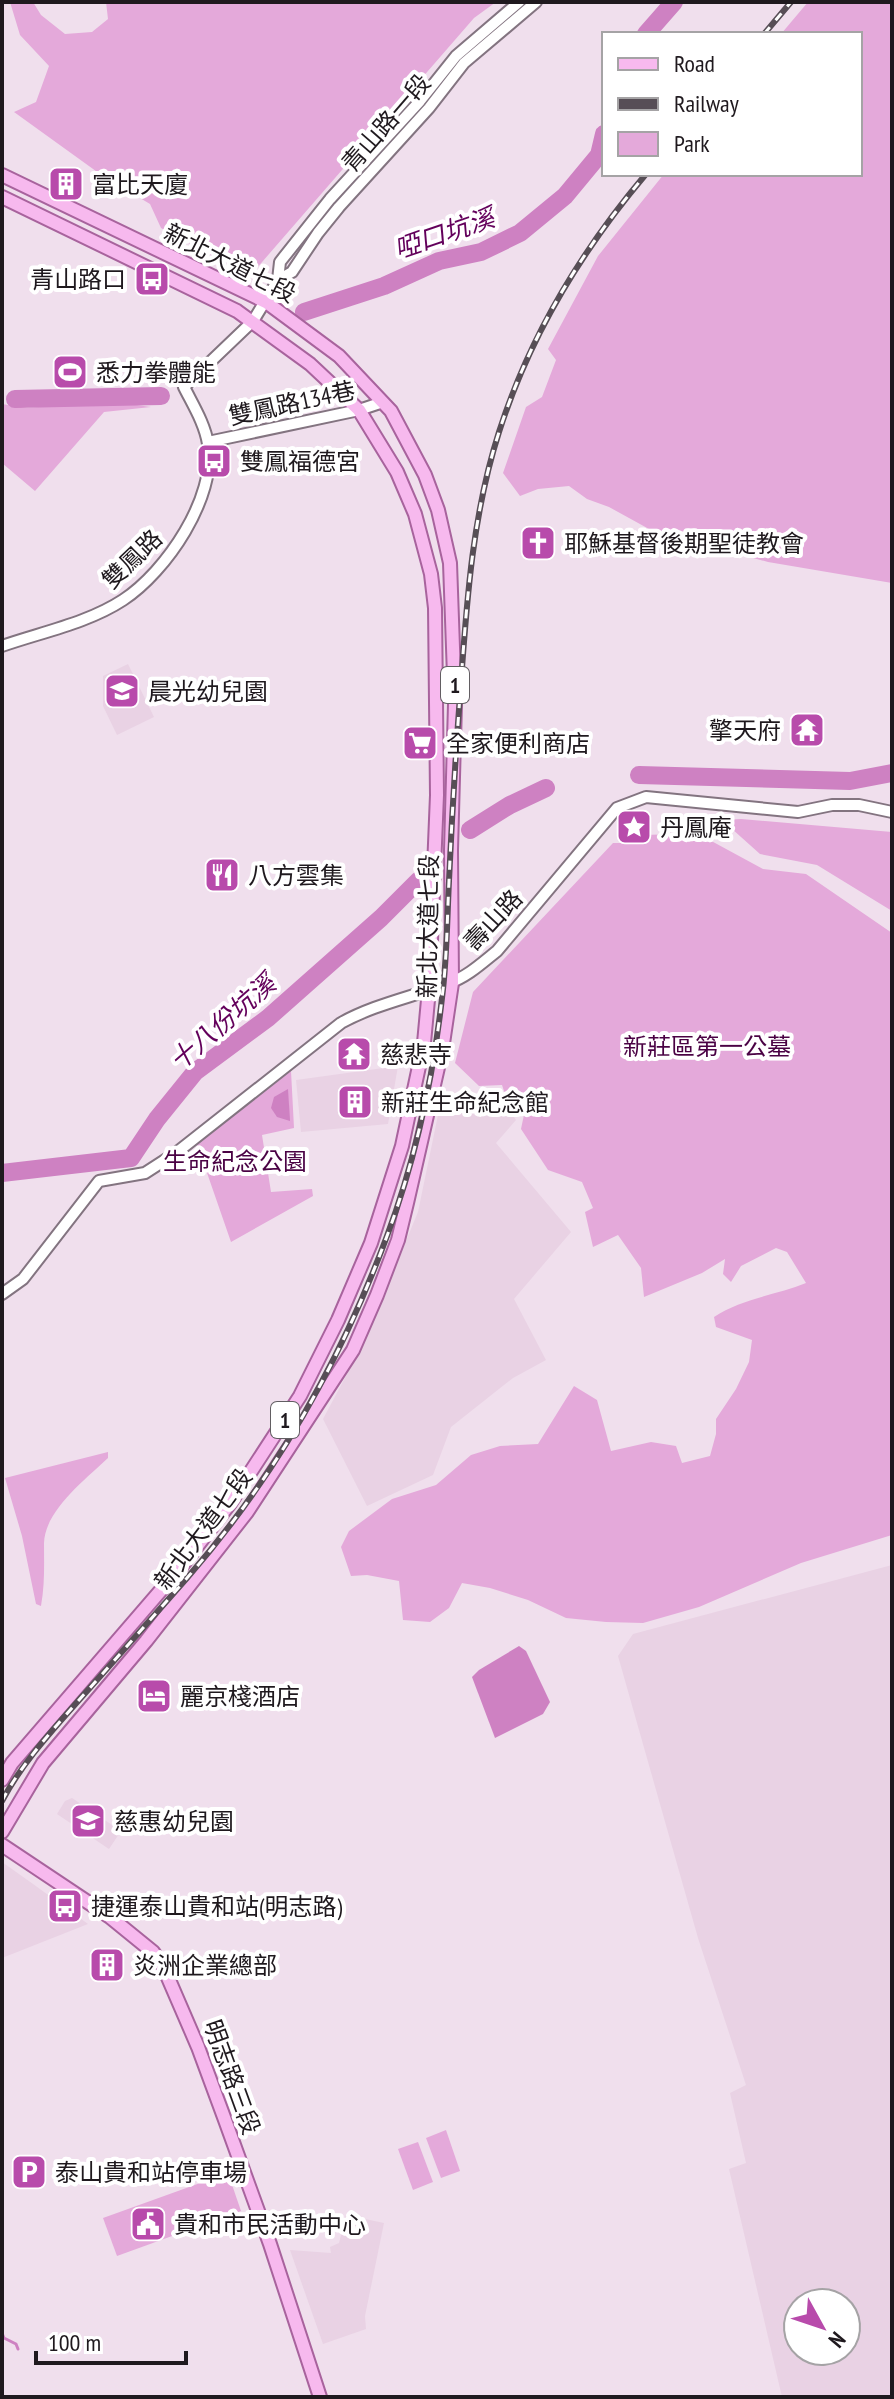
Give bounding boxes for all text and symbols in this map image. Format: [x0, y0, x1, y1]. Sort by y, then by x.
legend [602, 32, 862, 176]
text: Road [674, 48, 715, 79]
street label: 青山路一段 [335, 68, 437, 178]
text: Railway [674, 88, 739, 119]
text: Park [674, 128, 710, 159]
building icon: 富比天廈 [47, 165, 85, 203]
place label: 富比天廈 [92, 169, 188, 200]
water label: 啞口坑溪 [389, 199, 502, 266]
street label: 新北大道七段 [159, 217, 301, 309]
bus stop icon: 青山路口 [133, 260, 171, 298]
place label: 青山路口 [30, 264, 126, 295]
sports icon: 悉力拳體能 [51, 353, 89, 391]
place label: 悉力拳體能 [96, 357, 216, 388]
street label: 雙鳳路134巷 [226, 374, 358, 432]
bus stop icon: 雙鳳福德宮 [195, 442, 233, 480]
place label: 雙鳳福德宮 [240, 446, 360, 477]
street label: 雙鳳路 [95, 523, 169, 595]
church icon: 耶穌基督後期聖徒教會 [519, 524, 557, 562]
place label: 耶穌基督後期聖徒教會 [564, 528, 804, 559]
road number: 1 [441, 667, 469, 703]
school or university icon: 晨光幼兒園 [103, 672, 141, 710]
place label: 晨光幼兒園 [148, 676, 268, 707]
temple icon: 擎天府 [788, 711, 826, 749]
place label: 擎天府 [709, 715, 781, 746]
supermarket icon: 全家便利商店 [401, 724, 439, 762]
place label: 全家便利商店 [446, 728, 590, 759]
place icon: 丹鳳庵 [615, 808, 653, 846]
place label: 丹鳳庵 [660, 812, 732, 843]
street label: 新北大道七段 [411, 854, 445, 998]
restaurant icon: 八方雲集 [203, 856, 241, 894]
place label: 八方雲集 [248, 860, 344, 891]
street label: 壽山路 [457, 883, 529, 957]
water label: 十八份坑溪 [162, 964, 285, 1077]
park label: 新莊區第一公墓 [623, 1031, 791, 1062]
temple icon: 慈悲寺 [335, 1035, 373, 1073]
place label: 慈悲寺 [380, 1039, 452, 1070]
building icon: 新莊生命紀念館 [336, 1083, 374, 1121]
place label: 新莊生命紀念館 [381, 1087, 549, 1118]
park label: 生命紀念公園 [163, 1146, 307, 1177]
road number: 1 [271, 1402, 299, 1438]
street label: 新北大道七段 [147, 1462, 259, 1596]
hotel icon: 麗京棧酒店 [135, 1677, 173, 1715]
place label: 麗京棧酒店 [180, 1681, 300, 1712]
school or university icon: 慈惠幼兒園 [69, 1802, 107, 1840]
place label: 慈惠幼兒園 [114, 1806, 234, 1837]
bus stop icon: 捷運泰山貴和站(明志路) [46, 1887, 84, 1925]
place label: 捷運泰山貴和站(明志路) [91, 1891, 343, 1922]
building icon: 炎洲企業總部 [88, 1946, 126, 1984]
place label: 炎洲企業總部 [133, 1950, 277, 1981]
street label: 明志路三段 [197, 2015, 267, 2139]
parking icon: 泰山貴和站停車場 [10, 2153, 48, 2191]
place label: 泰山貴和站停車場 [55, 2157, 247, 2188]
public building icon: 貴和市民活動中心 [129, 2205, 167, 2243]
place label: 貴和市民活動中心 [174, 2209, 366, 2240]
north arrow [782, 2287, 862, 2367]
scale bar [36, 2315, 186, 2365]
text: N [823, 2326, 852, 2353]
text: 100 m [48, 2327, 101, 2358]

